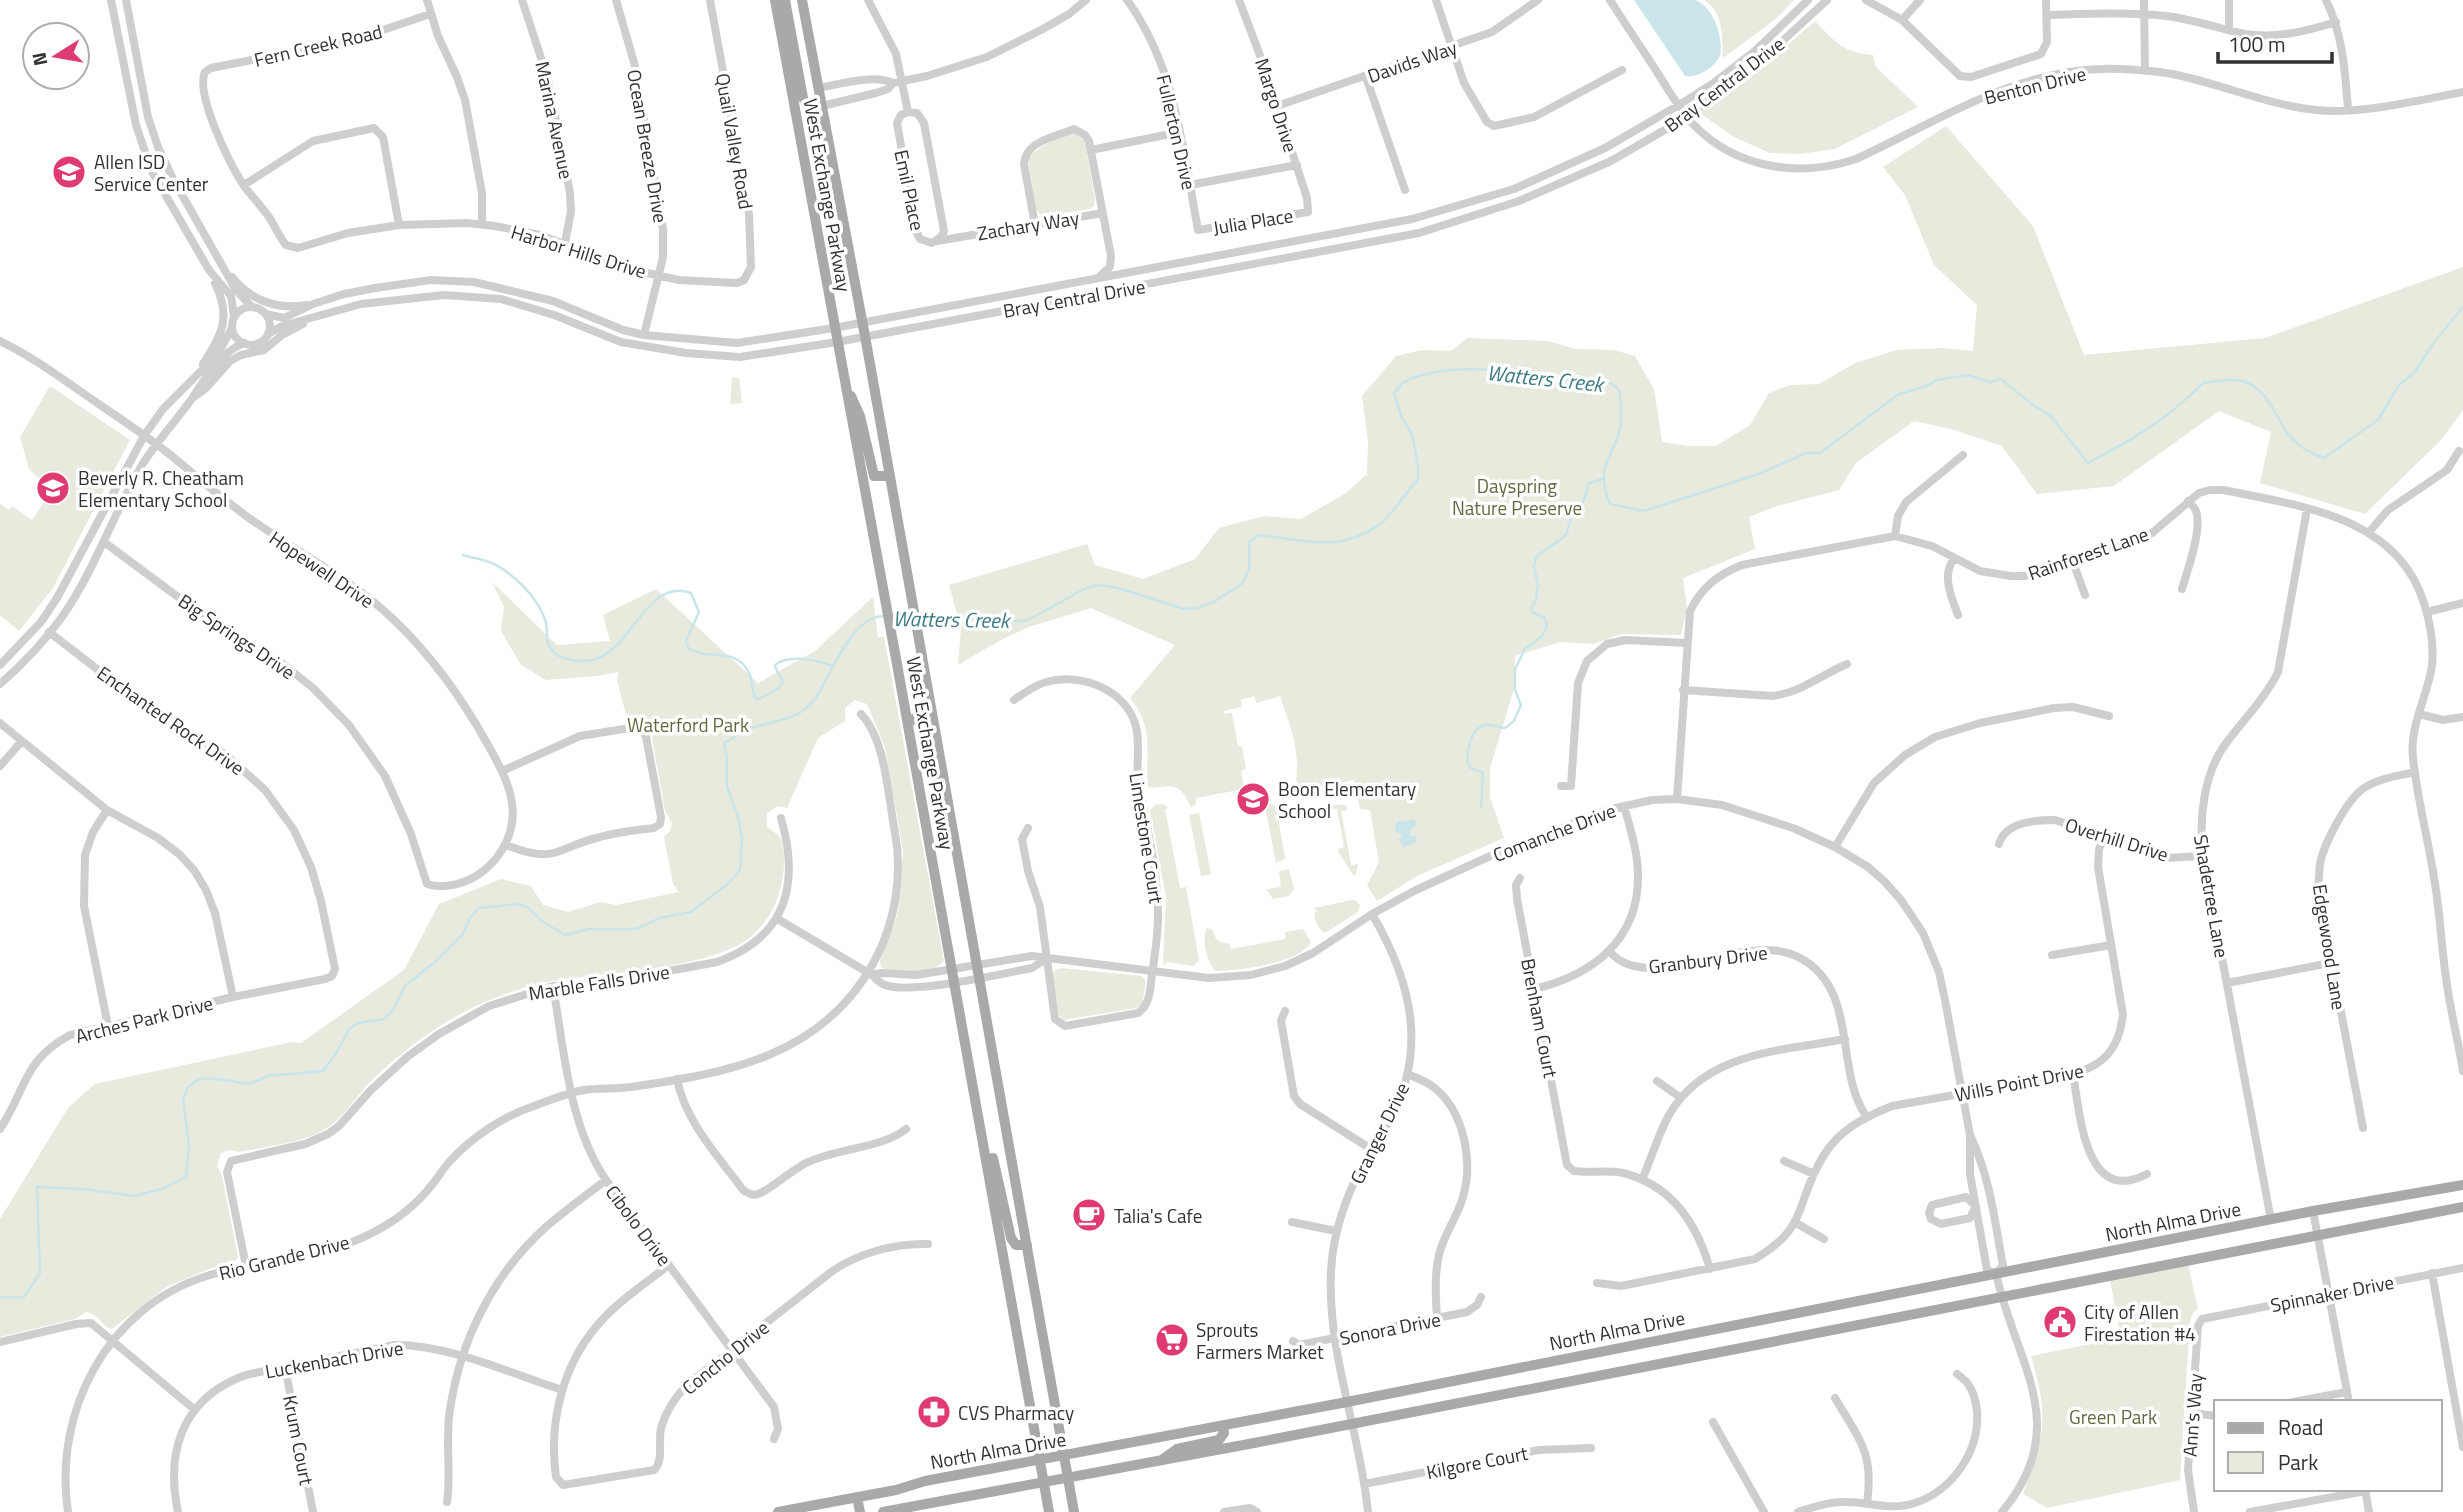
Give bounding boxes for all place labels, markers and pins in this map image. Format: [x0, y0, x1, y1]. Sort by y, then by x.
place label: Allen ISD Service Center [94, 147, 209, 198]
school or university icon: Allen ISD Service Center [50, 153, 88, 191]
place label: Beverly R. Cheatham Elementary School [78, 463, 244, 514]
school or university icon: Beverly R. Cheatham Elementary School [34, 469, 72, 507]
place label: Boon Elementary School [1278, 774, 1416, 825]
school or university icon: Boon Elementary School [1234, 780, 1272, 818]
cafe icon: Talia's Cafe [1070, 1196, 1108, 1234]
place label: Talia's Cafe [1114, 1201, 1202, 1230]
place label: City of Allen Firestation #4 [2084, 1297, 2196, 1348]
public building icon: City of Allen Firestation #4 [2041, 1303, 2079, 1341]
place label: Sprouts Farmers Market [1196, 1315, 1324, 1366]
supermarket icon: Sprouts Farmers Market [1153, 1321, 1191, 1359]
pharmacy icon: CVS Pharmacy [915, 1393, 953, 1431]
place label: CVS Pharmacy [958, 1398, 1074, 1427]

